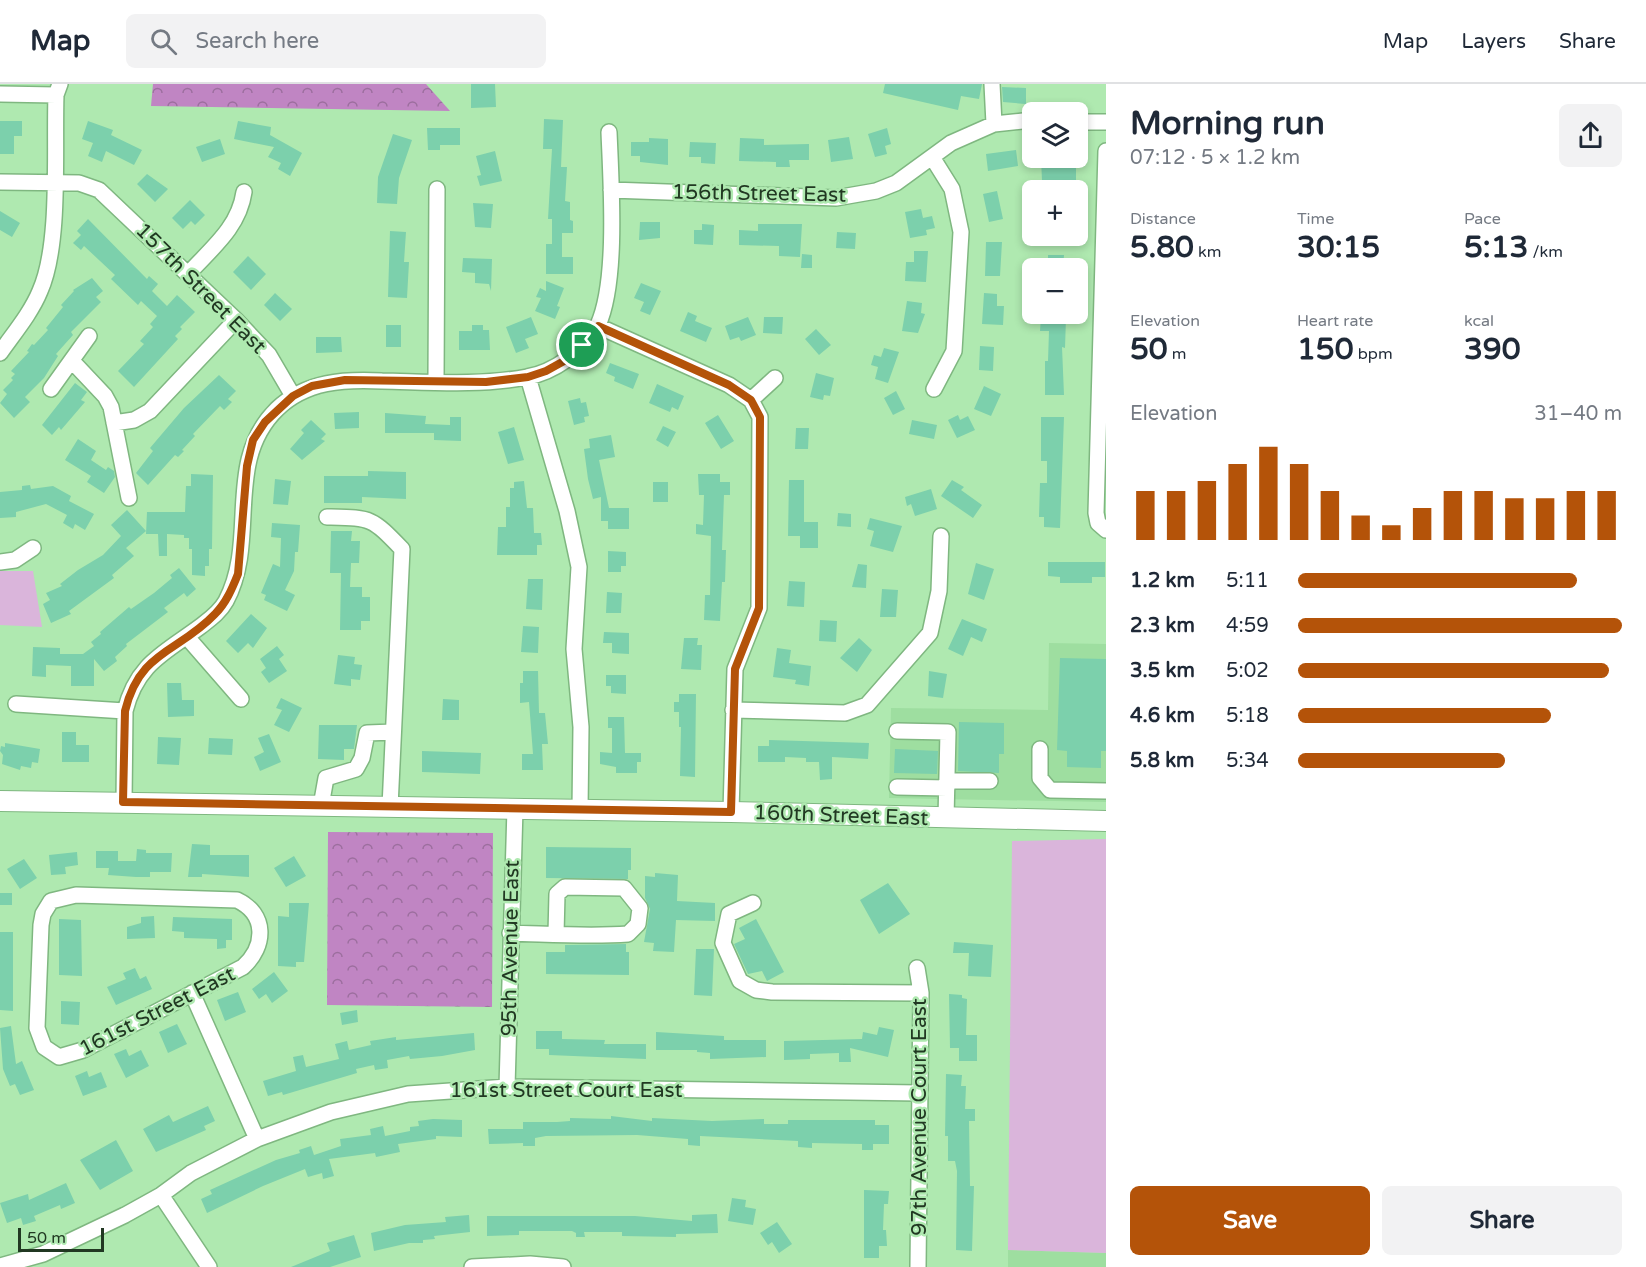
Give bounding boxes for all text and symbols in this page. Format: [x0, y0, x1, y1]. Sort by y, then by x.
search box [126, 14, 546, 68]
text: Map [30, 24, 90, 58]
icon: search [147, 25, 180, 58]
text: Search here [195, 28, 319, 54]
text: Map [1383, 29, 1428, 54]
text: Layers [1461, 29, 1526, 54]
text: Share [1559, 29, 1616, 54]
map controls [1022, 102, 1088, 324]
button: layers [1022, 102, 1088, 168]
text: Morning run [1130, 104, 1325, 143]
button: share [1559, 104, 1622, 167]
text: 07:12 · 5 × 1.2 km [1130, 146, 1300, 170]
street label: 156th Street East [672, 179, 846, 208]
button: + [1022, 180, 1088, 246]
text: Distance [1130, 209, 1196, 229]
text: Time [1297, 209, 1334, 229]
text: Pace [1464, 209, 1501, 229]
street label: 157th Street East [130, 218, 271, 359]
text: 5.80 [1130, 229, 1194, 266]
text: 30:15 [1297, 229, 1380, 266]
text: 5:13 [1464, 229, 1528, 266]
text: km [1194, 242, 1221, 262]
text: /km [1528, 242, 1563, 262]
button: − [1022, 258, 1088, 324]
text: Elevation [1130, 311, 1200, 331]
text: Heart rate [1297, 311, 1373, 331]
text: kcal [1464, 311, 1494, 331]
pin [556, 319, 607, 370]
icon: arrive [565, 328, 598, 361]
text: 50 [1130, 331, 1168, 368]
text: 150 [1297, 331, 1354, 368]
text: 390 [1464, 331, 1521, 368]
text: m [1168, 344, 1187, 364]
text: bpm [1354, 344, 1393, 364]
text: Elevation [1130, 402, 1217, 426]
text: 31–40 m [1534, 402, 1622, 426]
text: 1.2 km [1130, 569, 1195, 593]
text: 5:11 [1226, 569, 1269, 593]
text: 2.3 km [1130, 614, 1195, 638]
text: 4:59 [1226, 614, 1269, 638]
text: 3.5 km [1130, 659, 1195, 683]
text: 5:02 [1226, 659, 1269, 683]
text: 4.6 km [1130, 704, 1195, 728]
text: 5:18 [1226, 704, 1269, 728]
text: 5.8 km [1130, 749, 1194, 773]
text: 5:34 [1226, 749, 1269, 773]
street label: 160th Street East [753, 800, 929, 831]
street label: 95th Avenue East [496, 860, 525, 1036]
street label: 161st Street East [75, 961, 239, 1062]
street label: 97th Avenue Court East [907, 998, 932, 1236]
street label: 161st Street Court East [450, 1078, 682, 1103]
button: Save [1130, 1186, 1370, 1255]
button: Share [1382, 1186, 1622, 1255]
scale bar [18, 1225, 104, 1252]
text: 50 m [27, 1228, 66, 1248]

